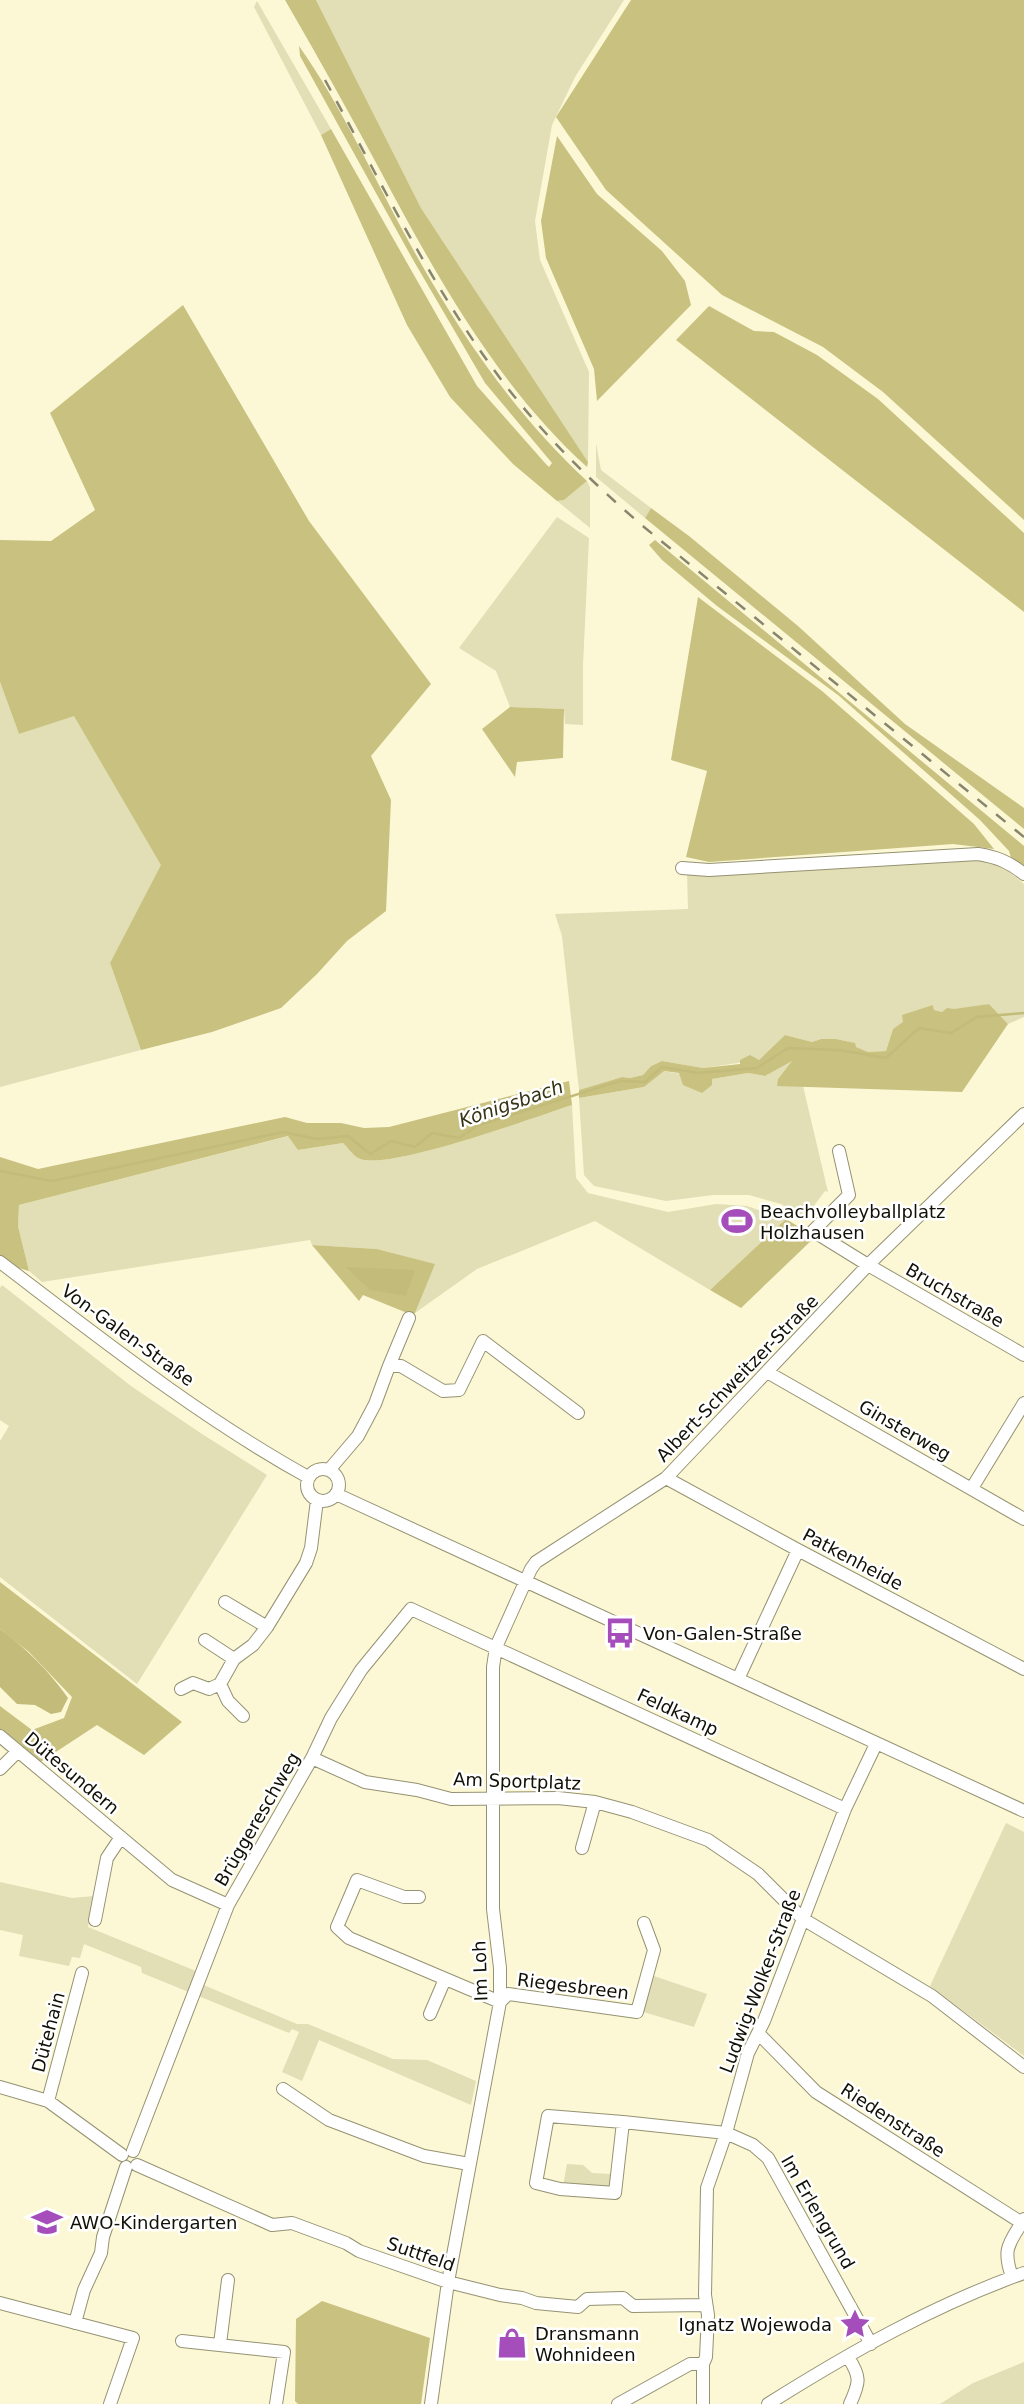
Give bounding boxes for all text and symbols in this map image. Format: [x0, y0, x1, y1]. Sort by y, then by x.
water label: Königsbach [456, 1075, 566, 1131]
place label: Beachvolleyballplatz Holzhausen [760, 1201, 946, 1243]
sports icon: Beachvolleyballplatz Holzhausen [720, 1204, 754, 1238]
street label: Bruchstraße [902, 1258, 1008, 1332]
street label: Von-Galen-Straße [58, 1280, 198, 1390]
street label: Albert-Schweitzer-Straße [652, 1290, 822, 1466]
street label: Ginsterweg [855, 1395, 955, 1465]
street label: Patkenheide [799, 1524, 907, 1594]
bus stop icon: Von-Galen-Straße [603, 1616, 637, 1650]
place label: Von-Galen-Straße [643, 1623, 802, 1644]
street label: Feldkamp [634, 1684, 722, 1740]
street label: Dütesundern [21, 1727, 123, 1819]
street label: Brüggereschweg [210, 1748, 304, 1890]
street label: Am Sportplatz [453, 1768, 581, 1794]
street label: Ludwig-Wolker-Straße [715, 1886, 805, 2076]
street label: Im Loh [468, 1940, 492, 2002]
street label: Riegesbreen [516, 1969, 630, 2003]
street label: Dütehain [27, 1990, 69, 2074]
street label: Riedenstraße [837, 2079, 949, 2161]
street label: Im Erlengrund [777, 2151, 859, 2273]
school or university icon: AWO-Kindergarten [30, 2205, 64, 2239]
place label: AWO-Kindergarten [70, 2212, 237, 2233]
street label: Suttfeld [384, 2233, 458, 2275]
place icon: Ignatz Wojewoda [838, 2307, 872, 2341]
place label: Ignatz Wojewoda [679, 2314, 832, 2335]
place label: Dransmann Wohnideen [535, 2323, 639, 2365]
shop icon: Dransmann Wohnideen [495, 2326, 529, 2360]

